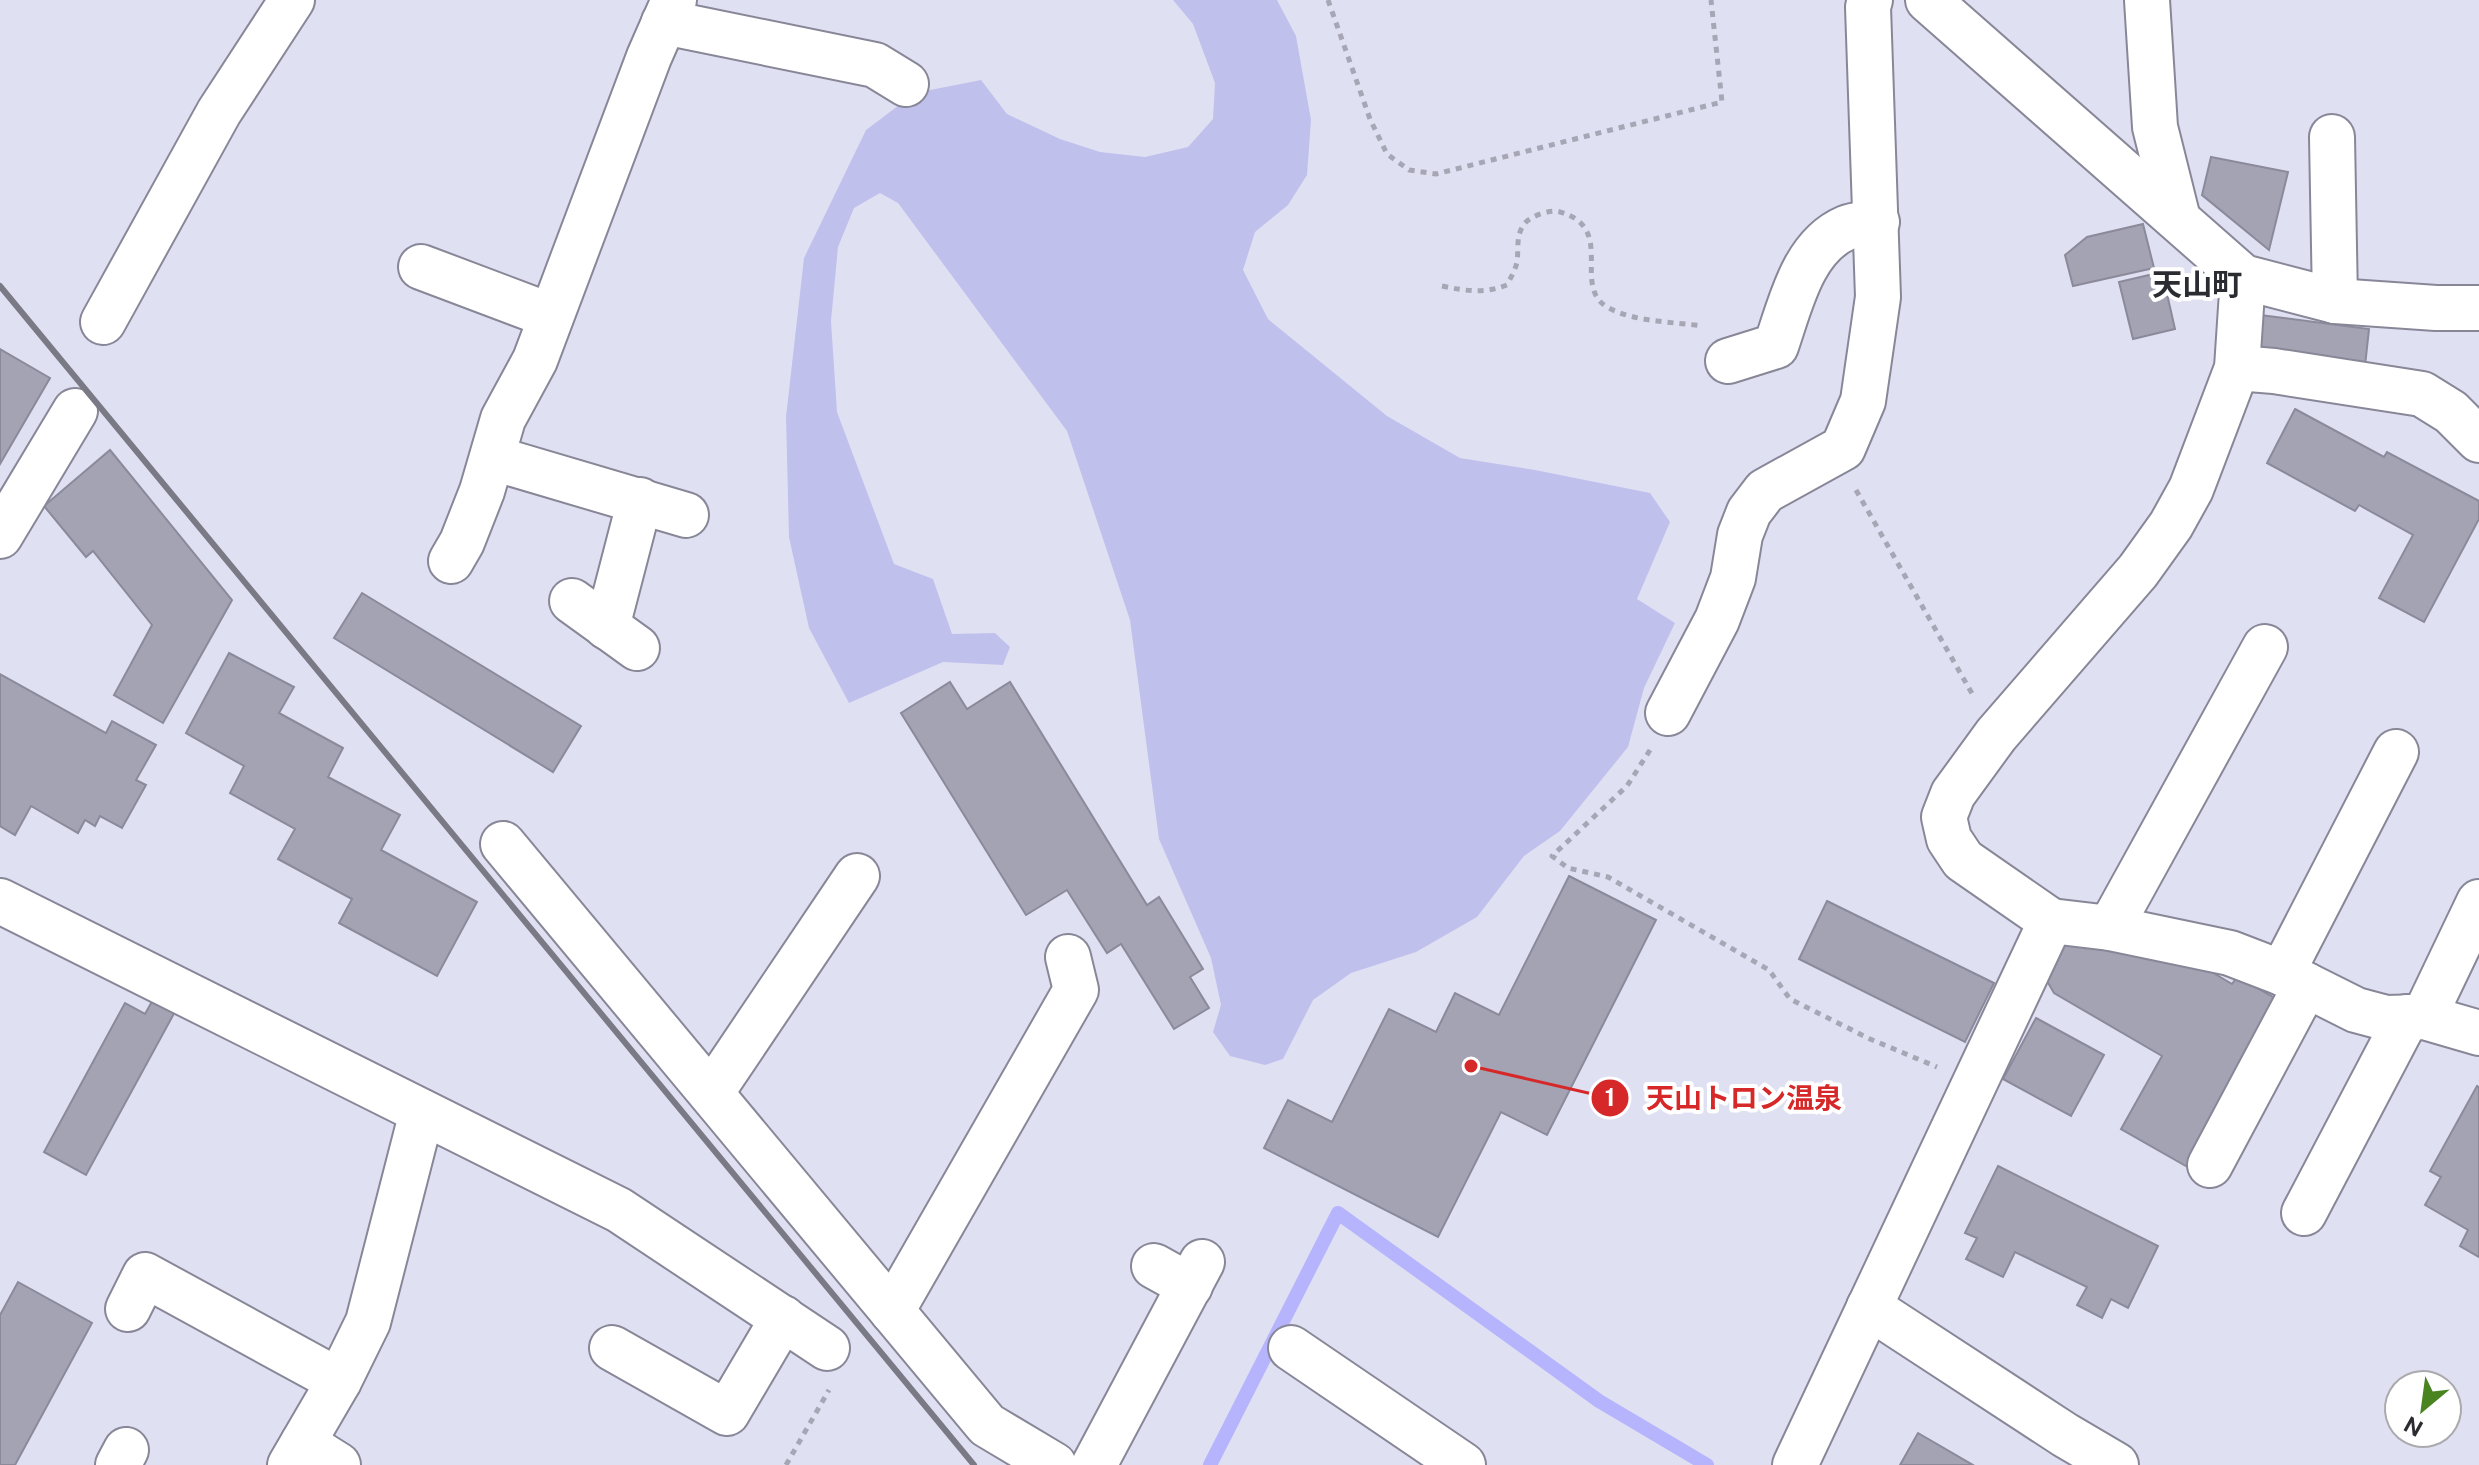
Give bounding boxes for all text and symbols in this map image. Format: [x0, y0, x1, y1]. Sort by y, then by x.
district label: 天山町 [2152, 266, 2242, 302]
callout: 天山トロン温泉 [1590, 1072, 1858, 1124]
text: 天山トロン温泉 [1646, 1081, 1842, 1114]
text: 1 [1605, 1083, 1615, 1111]
north arrow [2383, 1369, 2463, 1449]
text: N [2399, 1411, 2427, 1442]

